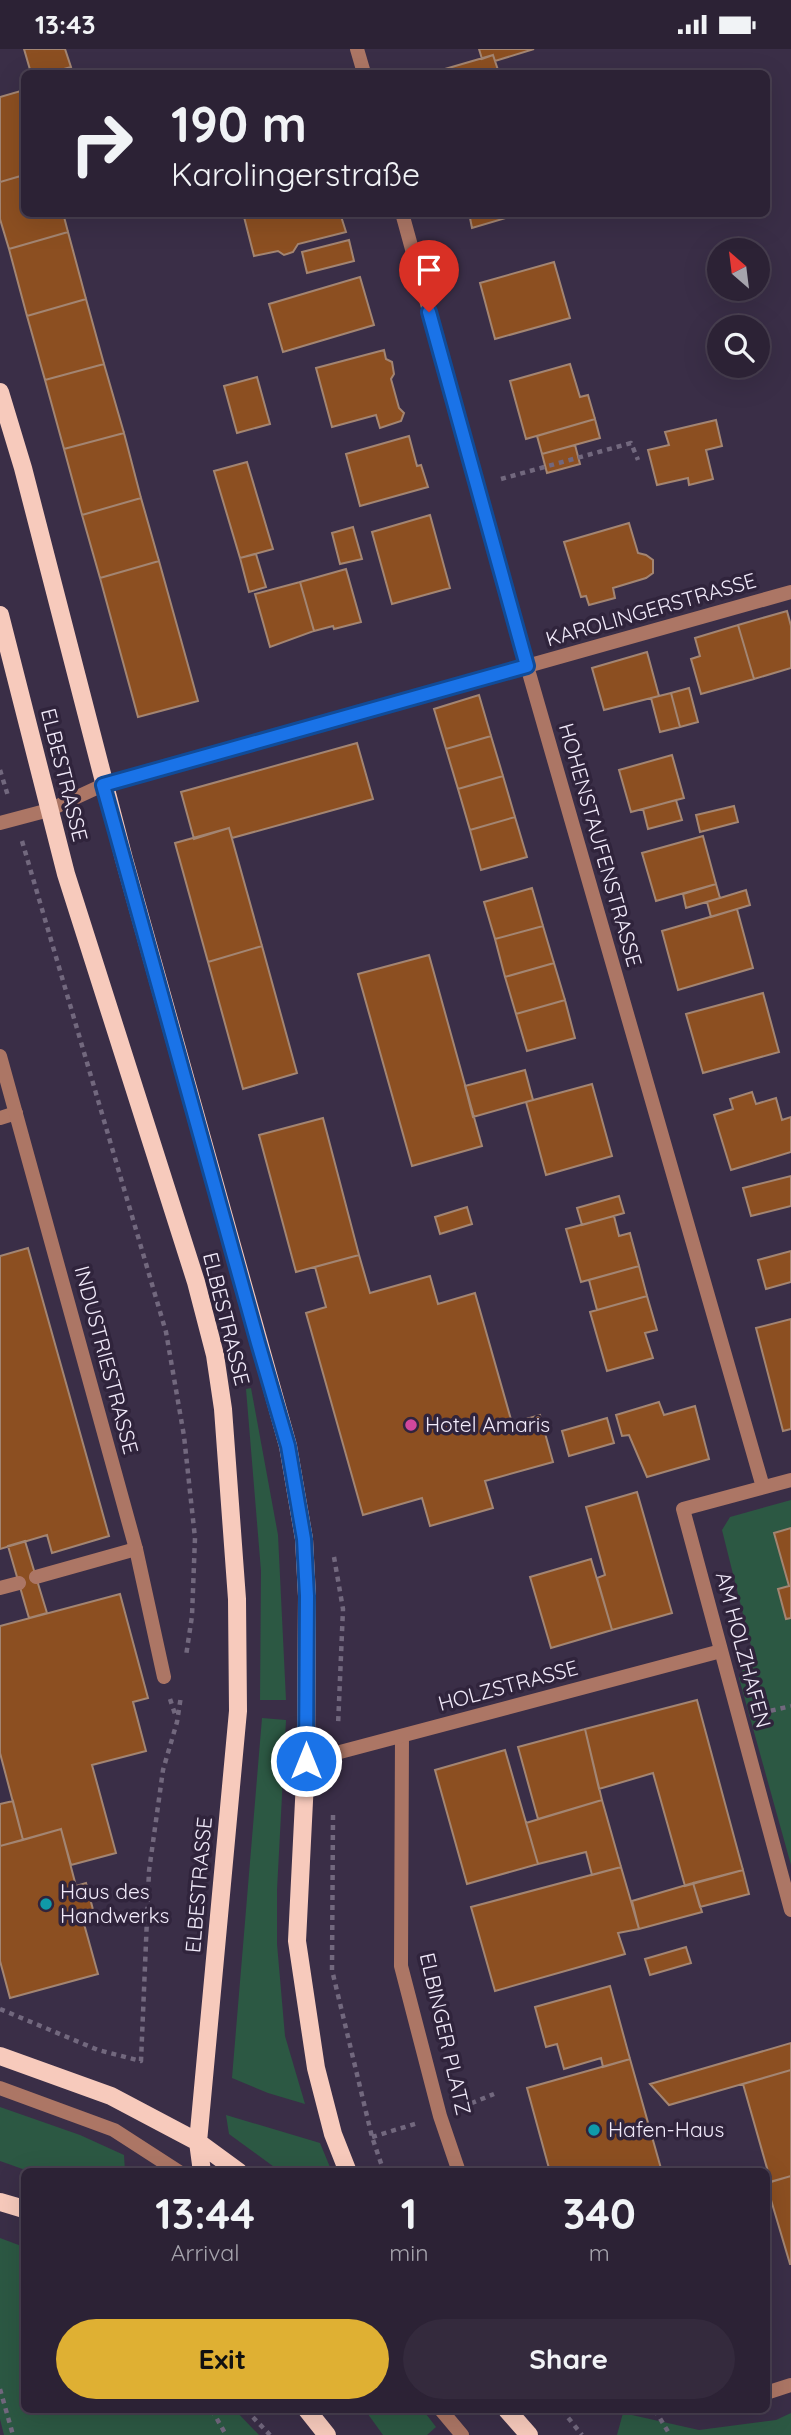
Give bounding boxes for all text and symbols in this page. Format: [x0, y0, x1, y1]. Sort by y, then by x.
text: 13:43 [35, 8, 95, 41]
text: 190 m [171, 93, 307, 154]
icon: right [56, 98, 147, 189]
text: Karolingerstraße [171, 154, 420, 194]
north arrow [707, 238, 770, 301]
map controls [707, 238, 770, 378]
pin [399, 240, 459, 312]
icon: arrive [410, 251, 448, 289]
button: search [707, 315, 770, 378]
street label: KAROLINGERSTRASSE [543, 567, 759, 652]
street label: ELBESTRASSE [36, 705, 94, 844]
street label: HOHENSTAUFENSTRASSE [554, 720, 648, 969]
street label: ELBESTRASSE [198, 1249, 256, 1388]
street label: INDUSTRIESTRASSE [69, 1263, 145, 1457]
place label: Hotel Amaris [425, 1411, 550, 1437]
marker: Hotel Amaris [403, 1417, 419, 1433]
street label: AM HOLZHAFEN [711, 1569, 777, 1731]
street label: HOLZSTRASSE [435, 1654, 580, 1716]
position arrow [269, 1724, 343, 1798]
street label: ELBESTRASSE [179, 1816, 217, 1954]
place label: Haus des Handwerks [60, 1878, 169, 1928]
marker: Haus des Handwerks [38, 1896, 54, 1912]
street label: ELBINGER PLATZ [415, 1950, 477, 2118]
place label: Hafen-Haus [608, 2116, 724, 2142]
marker: Hafen-Haus [586, 2122, 602, 2138]
text: 13:44 [155, 2187, 255, 2240]
text: 1 [401, 2187, 417, 2240]
text: 340 [563, 2187, 636, 2240]
text: Arrival [171, 2238, 240, 2267]
text: min [389, 2238, 428, 2267]
text: m [589, 2238, 610, 2267]
button: Exit [56, 2319, 389, 2399]
button: Share [403, 2319, 735, 2399]

